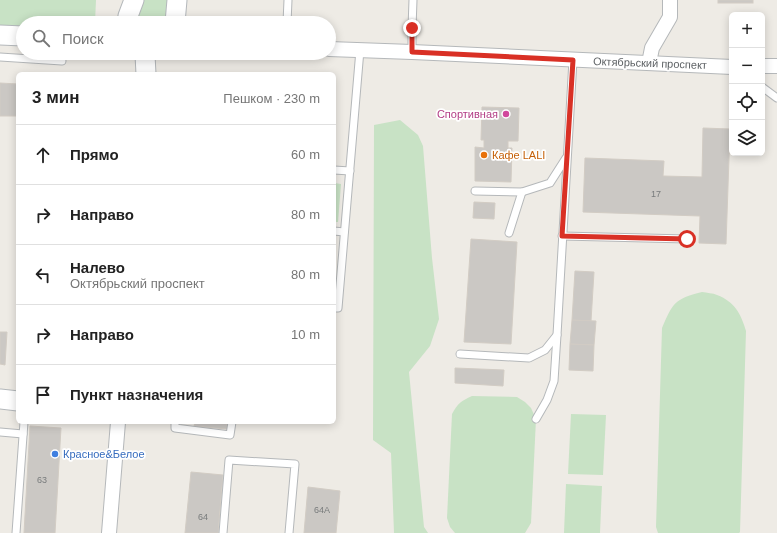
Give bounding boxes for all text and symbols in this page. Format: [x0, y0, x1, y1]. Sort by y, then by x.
map controls [729, 12, 765, 156]
button: + [729, 12, 765, 48]
search box [16, 16, 336, 60]
route end [403, 19, 421, 37]
icon: search [30, 27, 52, 49]
text: Поиск [62, 30, 104, 47]
button: − [729, 48, 765, 84]
street label: Октябрьский проспект [593, 55, 707, 71]
button: locate [729, 84, 765, 120]
text: 3 мин [32, 88, 79, 107]
text: Пешком · 230 m [223, 91, 320, 106]
place label: Спортивная [437, 108, 498, 120]
marker: Спортивная [501, 109, 511, 119]
button: layers [729, 120, 765, 156]
icon: ahead [32, 144, 54, 166]
text: Прямо [70, 146, 119, 163]
text: 60 m [291, 147, 320, 162]
place label: Кафе LALI [492, 149, 545, 161]
marker: Кафе LALI [479, 150, 489, 160]
house number: 17 [651, 189, 661, 199]
icon: right [32, 204, 54, 226]
text: Направо [70, 206, 134, 223]
text: 80 m [291, 207, 320, 222]
route start [678, 230, 696, 248]
text: Налево [70, 259, 125, 276]
icon: left [32, 264, 54, 286]
text: 80 m [291, 267, 320, 282]
text: Октябрьский проспект [70, 276, 205, 291]
icon: right [32, 324, 54, 346]
text: Направо [70, 326, 134, 343]
text: 10 m [291, 327, 320, 342]
icon: arrive [32, 384, 54, 406]
text: Пункт назначения [70, 386, 203, 403]
place label: Красное&Белое [63, 448, 145, 460]
marker: Красное&Белое [50, 449, 60, 459]
house number: 63 [37, 475, 47, 485]
house number: 64А [314, 505, 330, 515]
house number: 64 [198, 512, 208, 522]

